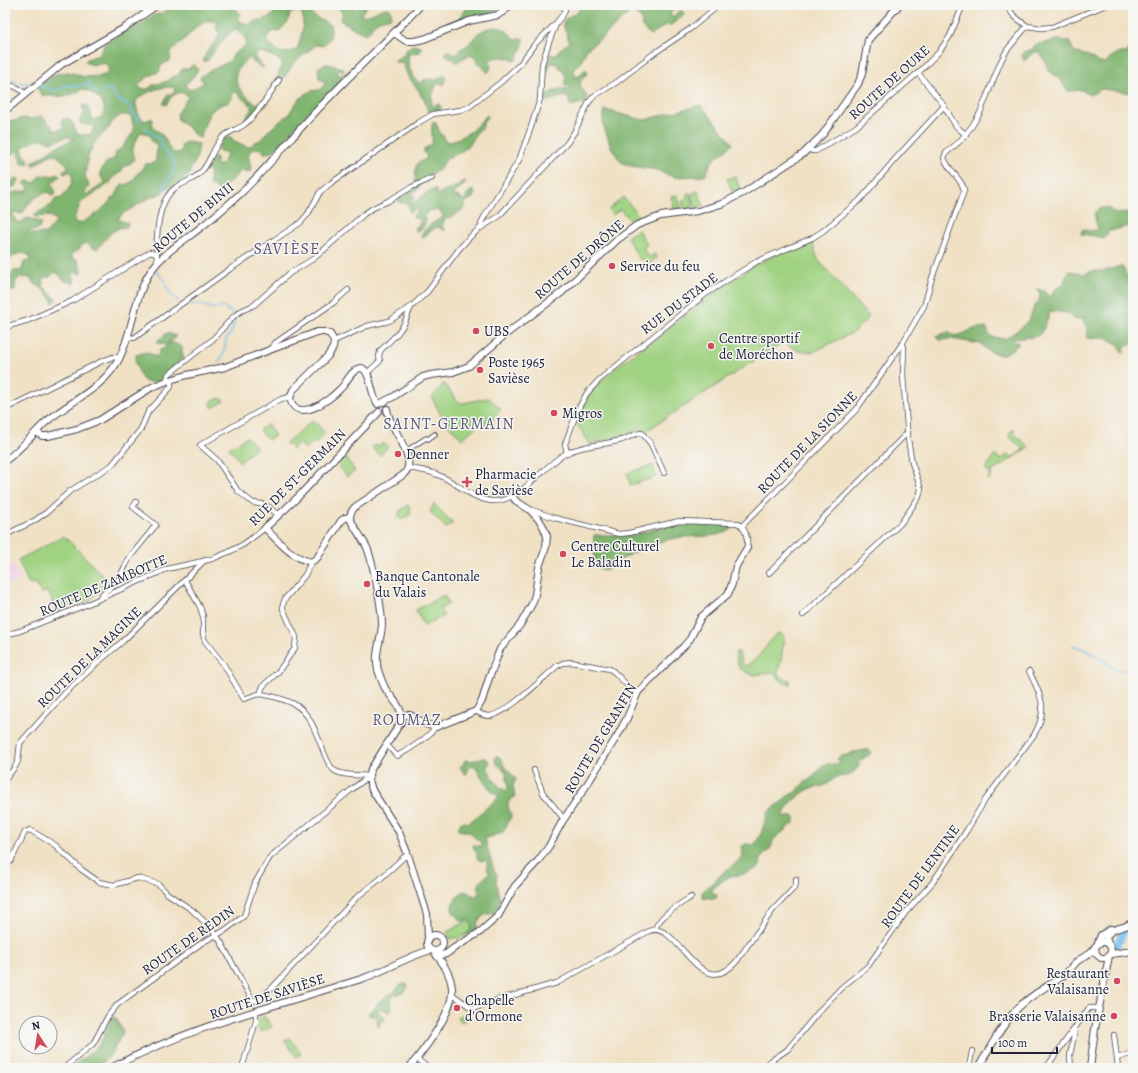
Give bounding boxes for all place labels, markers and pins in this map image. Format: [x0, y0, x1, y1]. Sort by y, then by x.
place label: Service du feu [620, 257, 700, 276]
marker: Service du feu [607, 261, 617, 271]
place label: UBS [484, 322, 509, 341]
marker: UBS [471, 326, 481, 336]
place label: Centre sportif de Moréchon [719, 329, 801, 364]
marker: Centre sportif de Moréchon [706, 341, 716, 351]
place label: Poste 1965 Savièse [488, 353, 545, 388]
marker: Poste 1965 Savièse [475, 365, 485, 375]
place label: Migros [562, 404, 603, 423]
marker: Migros [549, 408, 559, 418]
place label: Denner [406, 445, 450, 464]
marker: Denner [393, 449, 403, 459]
place label: Pharmacie de Savièse [475, 465, 536, 500]
marker: Pharmacie de Savièse [462, 477, 472, 487]
place label: Centre Culturel Le Baladin [571, 537, 660, 572]
marker: Centre Culturel Le Baladin [558, 549, 568, 559]
place label: Banque Cantonale du Valais [375, 567, 480, 602]
marker: Banque Cantonale du Valais [362, 579, 372, 589]
place label: Restaurant Valaisanne [1046, 964, 1109, 999]
marker: Restaurant Valaisanne [1112, 976, 1122, 986]
place label: Chapelle d'Ormone [465, 991, 523, 1026]
marker: Chapelle d'Ormone [452, 1003, 462, 1013]
place label: Brasserie Valaisanne [989, 1007, 1106, 1026]
marker: Brasserie Valaisanne [1109, 1011, 1119, 1021]

